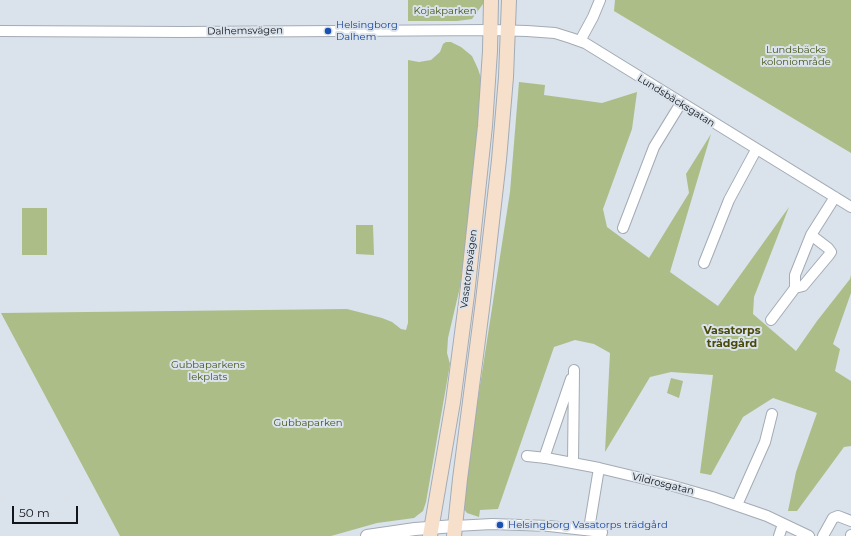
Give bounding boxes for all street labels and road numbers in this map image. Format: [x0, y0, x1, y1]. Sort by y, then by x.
street label: Dalhemsvägen [207, 24, 283, 38]
street label: Lundsbäcksgatan [635, 72, 717, 130]
street label: Vasatorpsvägen [458, 229, 480, 309]
street label: Vildrosgatan [631, 471, 695, 497]

